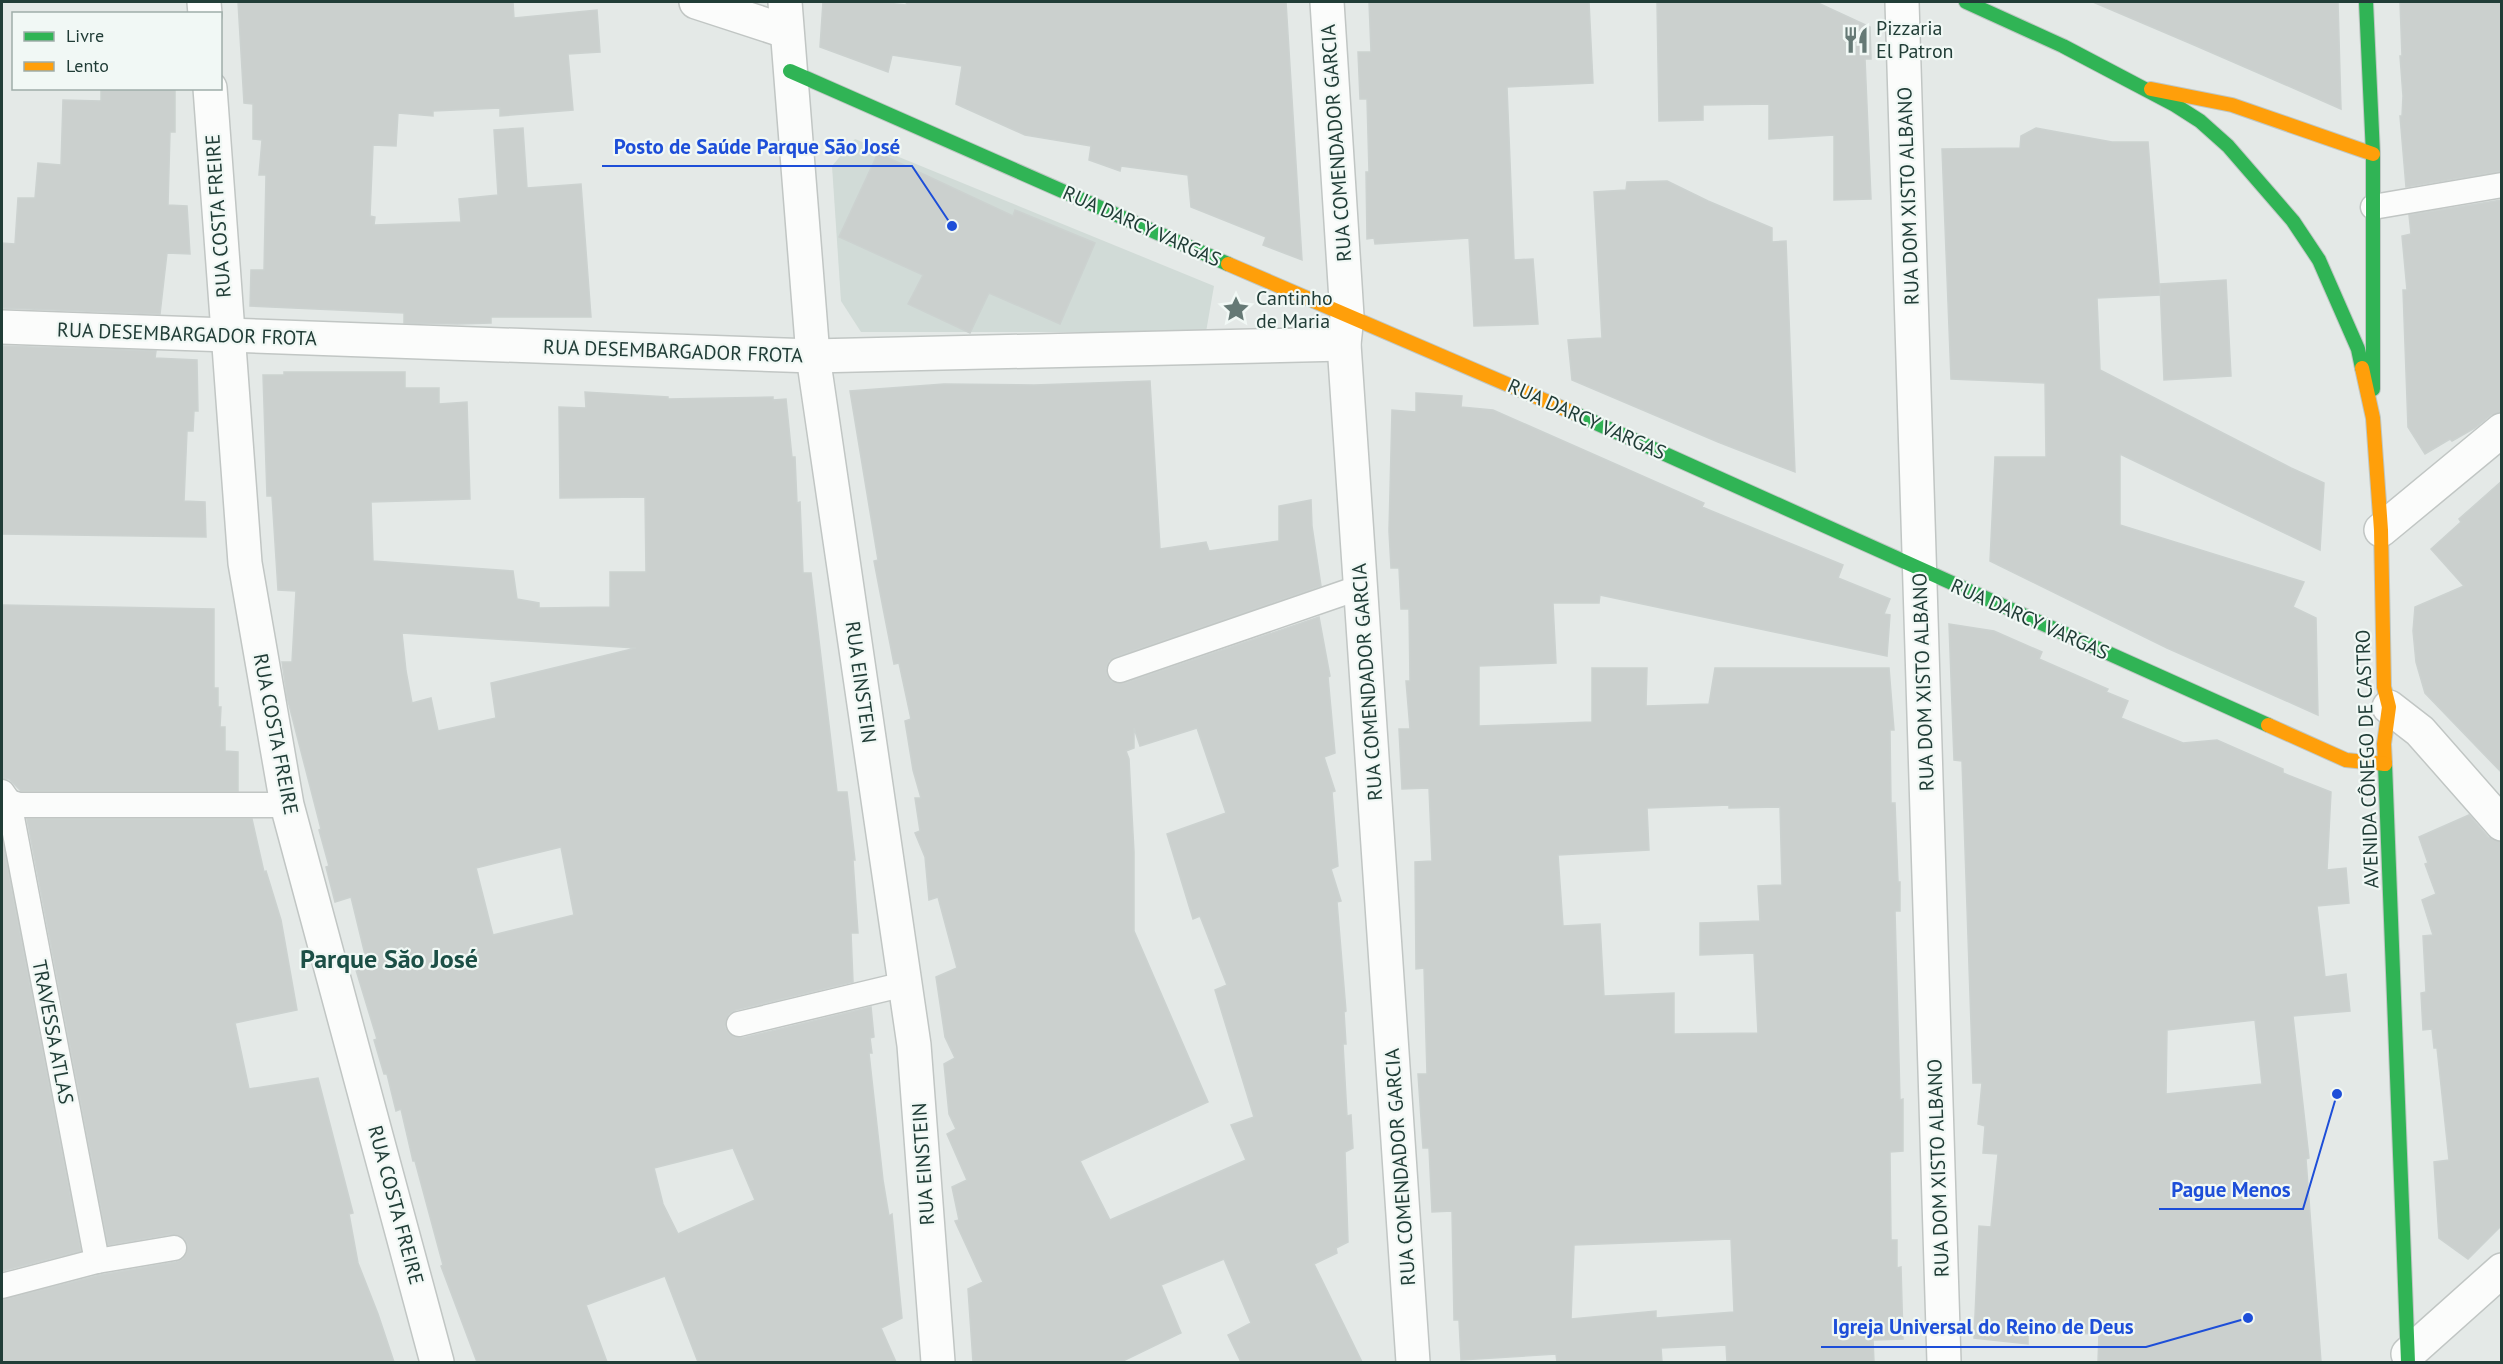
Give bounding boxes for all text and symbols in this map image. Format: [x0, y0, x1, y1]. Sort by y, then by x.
legend [12, 12, 222, 90]
place label: Pizzaria El Patron [1876, 15, 1954, 64]
street label: RUA COMENDADOR GARCIA [1315, 23, 1357, 263]
text: Livre [66, 24, 104, 47]
restaurant icon: Pizzaria El Patron [1841, 25, 1871, 55]
text: Lento [66, 54, 109, 77]
street label: RUA DOM XISTO ALBANO [1891, 86, 1925, 306]
callout: Posto de Saúde Parque São José [602, 127, 912, 166]
street label: RUA COSTA FREIRE [199, 133, 237, 299]
text: Posto de Saúde Parque São José [614, 133, 900, 160]
street label: RUA DARCY VARGAS [1059, 179, 1225, 273]
place label: Cantinho de Maria [1256, 285, 1333, 334]
place icon: Cantinho de Maria [1221, 294, 1251, 324]
street label: RUA DESEMBARGADOR FROTA [57, 316, 318, 352]
street label: RUA DESEMBARGADOR FROTA [543, 333, 804, 369]
street label: RUA DARCY VARGAS [1504, 372, 1670, 466]
street label: RUA COMENDADOR GARCIA [1346, 562, 1388, 802]
street label: RUA DOM XISTO ALBANO [1906, 572, 1940, 792]
street label: RUA DARCY VARGAS [1947, 572, 2113, 666]
street label: RUA EINSTEIN [840, 619, 882, 745]
street label: AVENIDA CÔNEGO DE CASTRO [2349, 629, 2385, 889]
street label: RUA COSTA FREIRE [248, 651, 304, 817]
district label: Parque Săo José [300, 942, 478, 975]
street label: TRAVESSA ATLAS [26, 958, 80, 1106]
street label: RUA COMENDADOR GARCIA [1379, 1047, 1421, 1287]
street label: RUA DOM XISTO ALBANO [1921, 1058, 1955, 1278]
street label: RUA EINSTEIN [906, 1102, 940, 1226]
street label: RUA COSTA FREIRE [362, 1123, 430, 1287]
callout: Pague Menos [2159, 1170, 2303, 1209]
text: Pague Menos [2171, 1176, 2291, 1203]
callout: Igreja Universal do Reino de Deus [1821, 1308, 2146, 1347]
text: Igreja Universal do Reino de Deus [1832, 1313, 2134, 1340]

